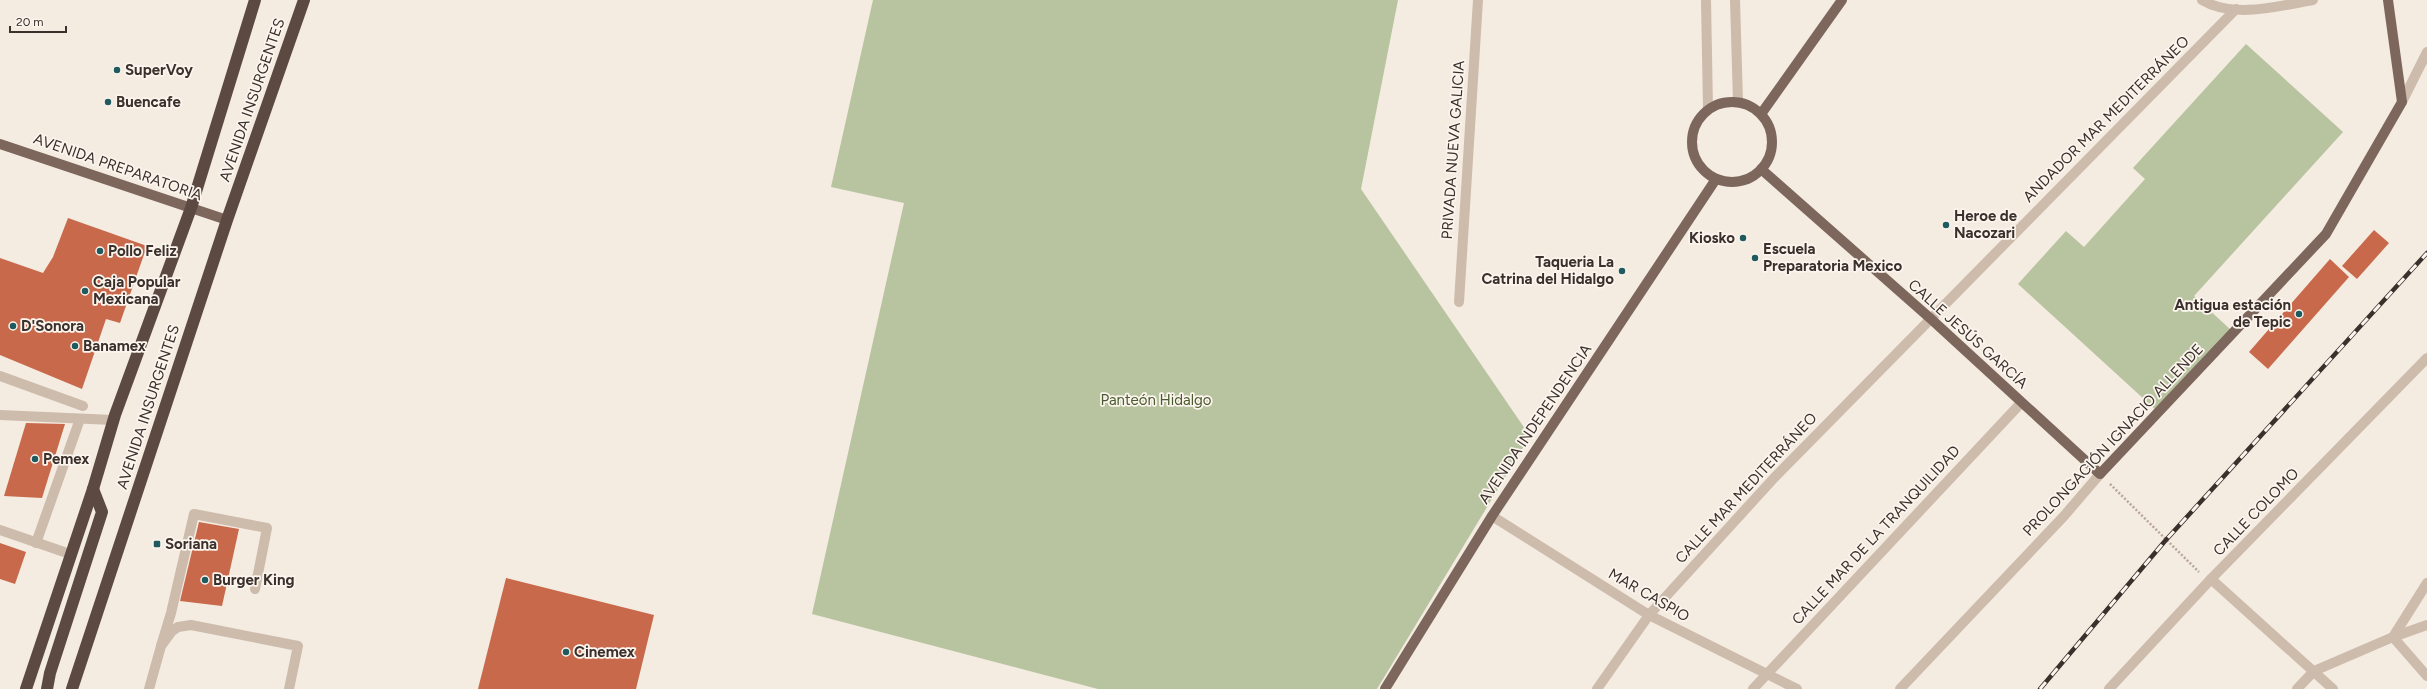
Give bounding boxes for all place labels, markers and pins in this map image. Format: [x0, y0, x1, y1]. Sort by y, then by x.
place label: SuperVoy [125, 61, 193, 79]
marker: SuperVoy [112, 65, 122, 75]
place label: Buencafe [116, 93, 181, 111]
marker: Buencafe [103, 97, 113, 107]
place label: Heroe de Nacozari [1954, 207, 2018, 242]
marker: Heroe de Nacozari [1941, 220, 1951, 230]
place label: Kiosko [1689, 229, 1735, 247]
marker: Kiosko [1738, 233, 1748, 243]
place label: Escuela Preparatoria Mexico [1763, 240, 1903, 275]
place label: Pollo Feliz [108, 242, 177, 260]
marker: Pollo Feliz [95, 246, 105, 256]
place label: Taqueria La Catrina del Hidalgo [1481, 253, 1614, 288]
marker: Escuela Preparatoria Mexico [1750, 253, 1760, 263]
marker: Taqueria La Catrina del Hidalgo [1617, 266, 1627, 276]
place label: Caja Popular Mexicana [93, 273, 181, 308]
marker: Caja Popular Mexicana [80, 286, 90, 296]
place label: Antigua estación de Tepic [2174, 296, 2291, 331]
marker: Antigua estación de Tepic [2294, 309, 2304, 319]
place label: D'Sonora [21, 317, 84, 335]
marker: D'Sonora [8, 321, 18, 331]
place label: Banamex [83, 337, 146, 355]
marker: Banamex [70, 341, 80, 351]
place label: Pemex [43, 450, 89, 468]
marker: Pemex [30, 454, 40, 464]
place label: Soriana [165, 535, 217, 553]
marker: Soriana [152, 539, 162, 549]
place label: Burger King [213, 571, 294, 589]
marker: Burger King [200, 575, 210, 585]
place label: Cinemex [574, 643, 635, 661]
marker: Cinemex [561, 647, 571, 657]

